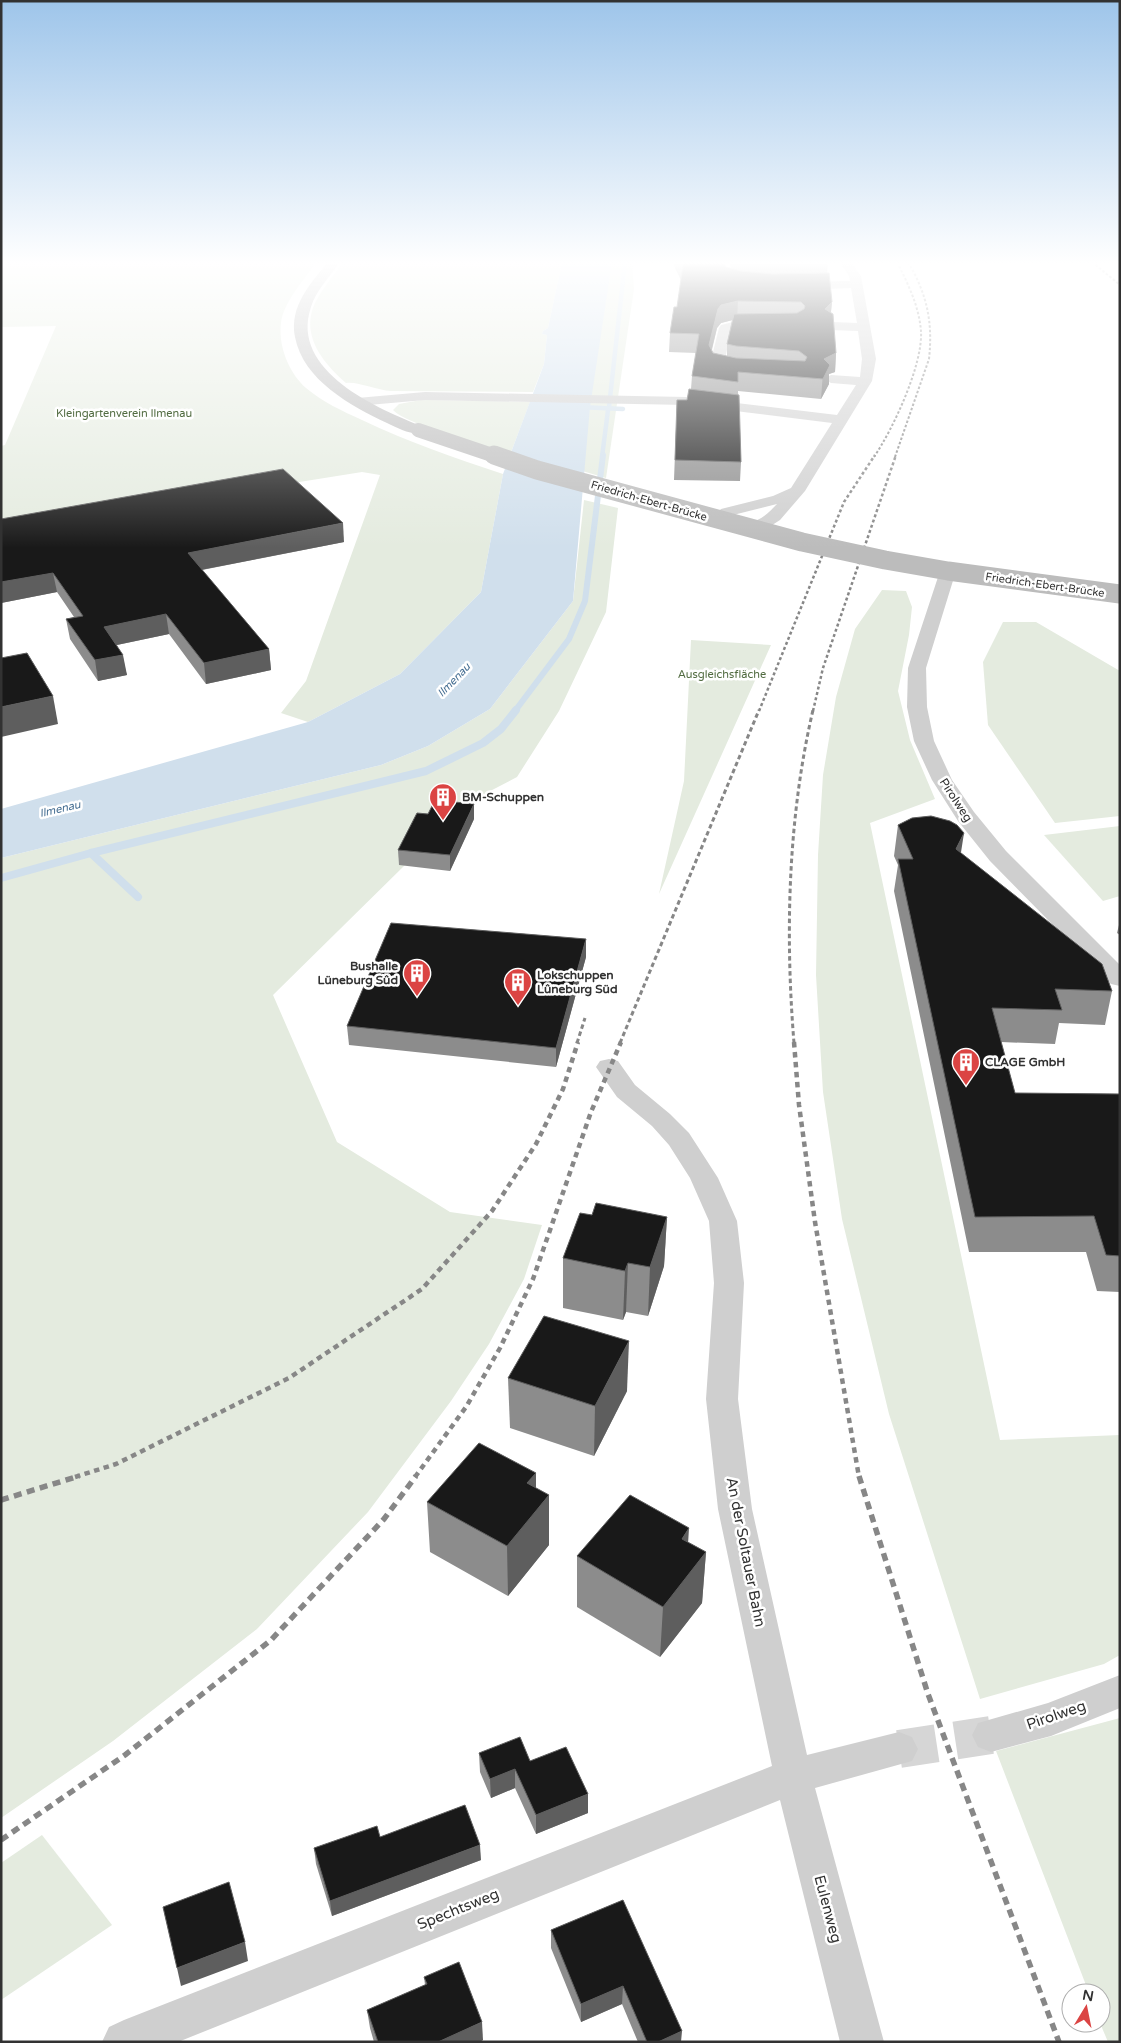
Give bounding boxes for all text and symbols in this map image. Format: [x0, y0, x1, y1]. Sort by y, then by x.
park label: Kleingartenverein Ilmenau [56, 407, 192, 420]
street label: Friedrich-Ebert-Brücke [590, 478, 708, 524]
street label: Friedrich-Ebert-Brücke [985, 570, 1105, 600]
water label: Ilmenau [435, 660, 474, 699]
park label: Ausgleichsfläche [678, 668, 766, 681]
street label: Pirolweg [937, 775, 975, 825]
building icon: BM-Schuppen [428, 782, 458, 821]
place label: BM-Schuppen [462, 790, 544, 805]
water label: Ilmenau [38, 798, 83, 820]
building icon: Bushalle Lüneburg Süd [402, 958, 432, 997]
place label: Bushalle Lüneburg Süd [318, 959, 398, 988]
building icon: Lokschuppen Lüneburg Süd [503, 967, 533, 1006]
place label: Lokschuppen Lüneburg Süd [537, 968, 617, 997]
building icon: CLAGE GmbH [951, 1047, 981, 1086]
place label: CLAGE GmbH [985, 1055, 1065, 1069]
street label: An der Soltauer Bahn [723, 1476, 769, 1628]
street label: Pirolweg [1024, 1696, 1088, 1734]
street label: Eulenweg [810, 1873, 846, 1945]
street label: Spechtsweg [414, 1884, 502, 1934]
north arrow [1061, 1983, 1111, 2033]
text: N [1081, 1986, 1095, 2005]

